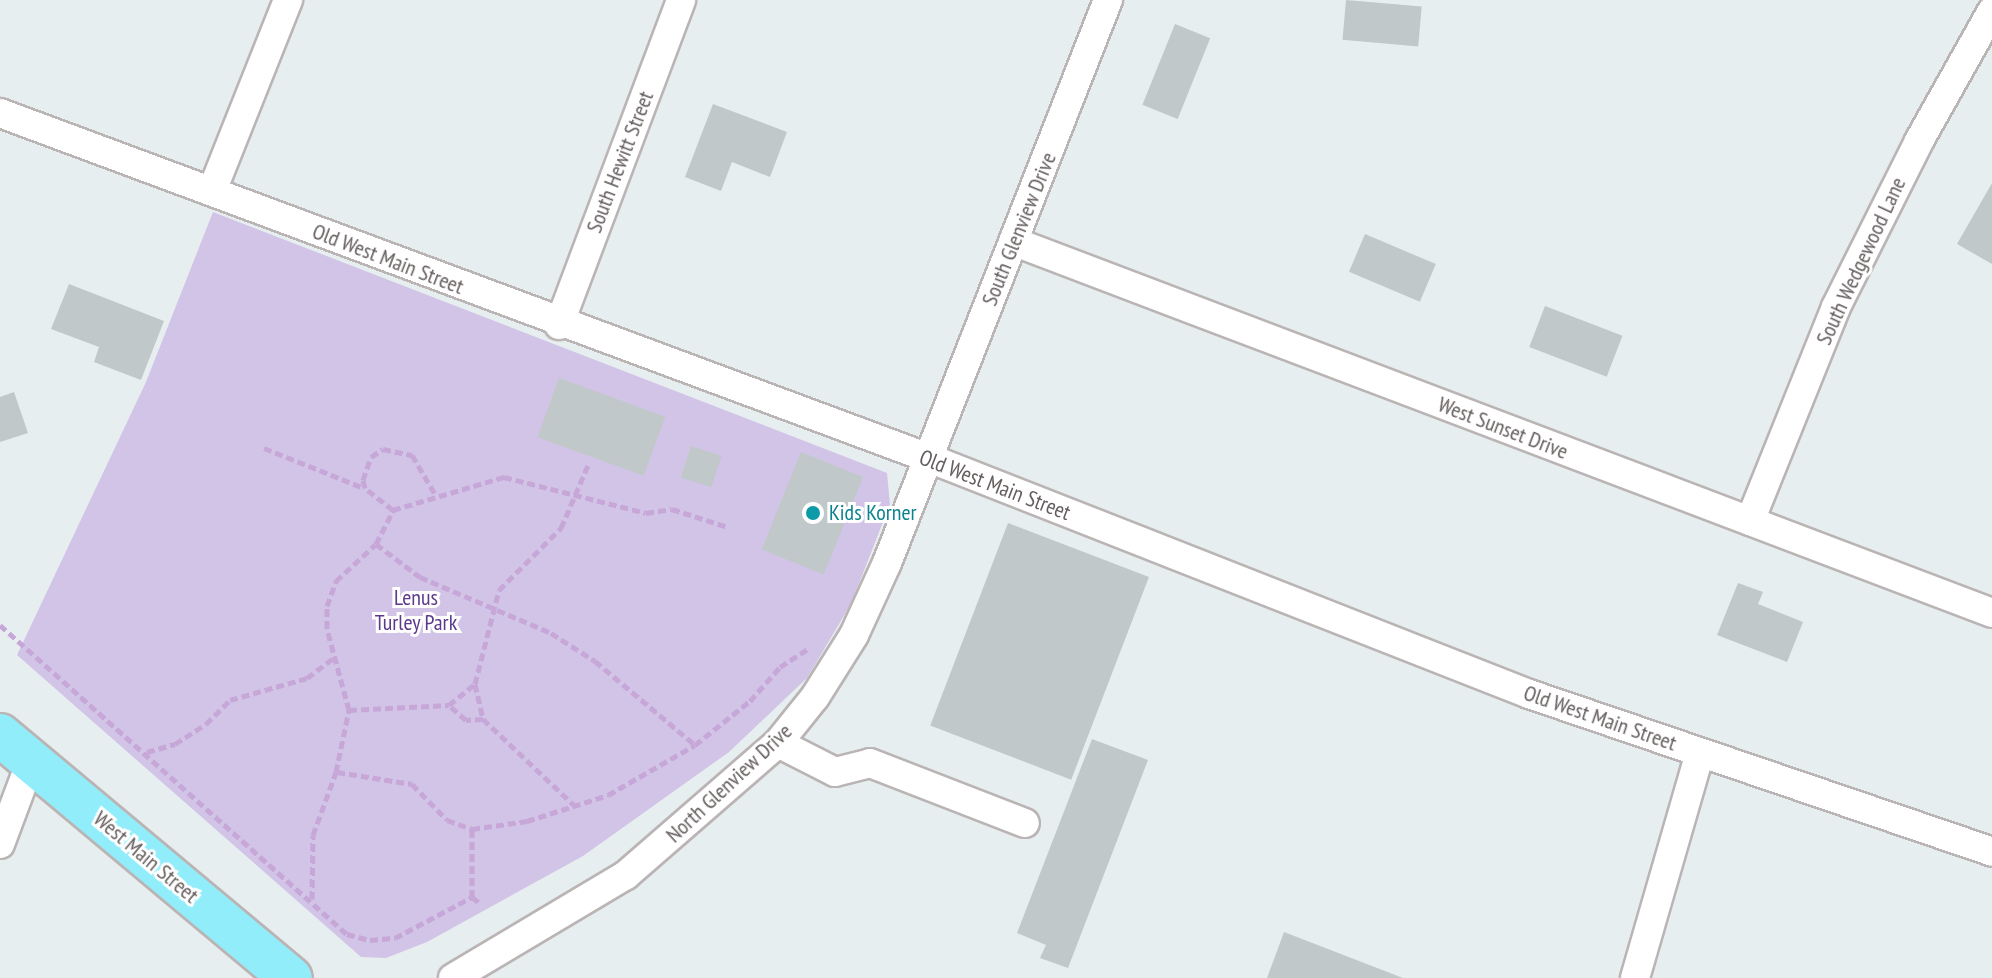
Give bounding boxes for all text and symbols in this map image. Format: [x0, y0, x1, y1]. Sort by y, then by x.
street label: South Hewitt Street [581, 87, 659, 237]
street label: South Glenview Drive [976, 148, 1062, 310]
street label: South Wedgewood Lane [1811, 173, 1911, 349]
street label: Old West Main Street [309, 218, 467, 300]
street label: West Sunset Drive [1434, 391, 1572, 465]
street label: Old West Main Street [916, 444, 1074, 526]
place label: Kids Korner [829, 500, 917, 526]
marker: Kids Korner [804, 504, 822, 522]
park label: Lenus Turley Park [374, 584, 458, 636]
street label: Old West Main Street [1520, 679, 1680, 757]
street label: North Glenview Drive [660, 718, 798, 848]
street label: West Main Street [88, 806, 204, 908]

